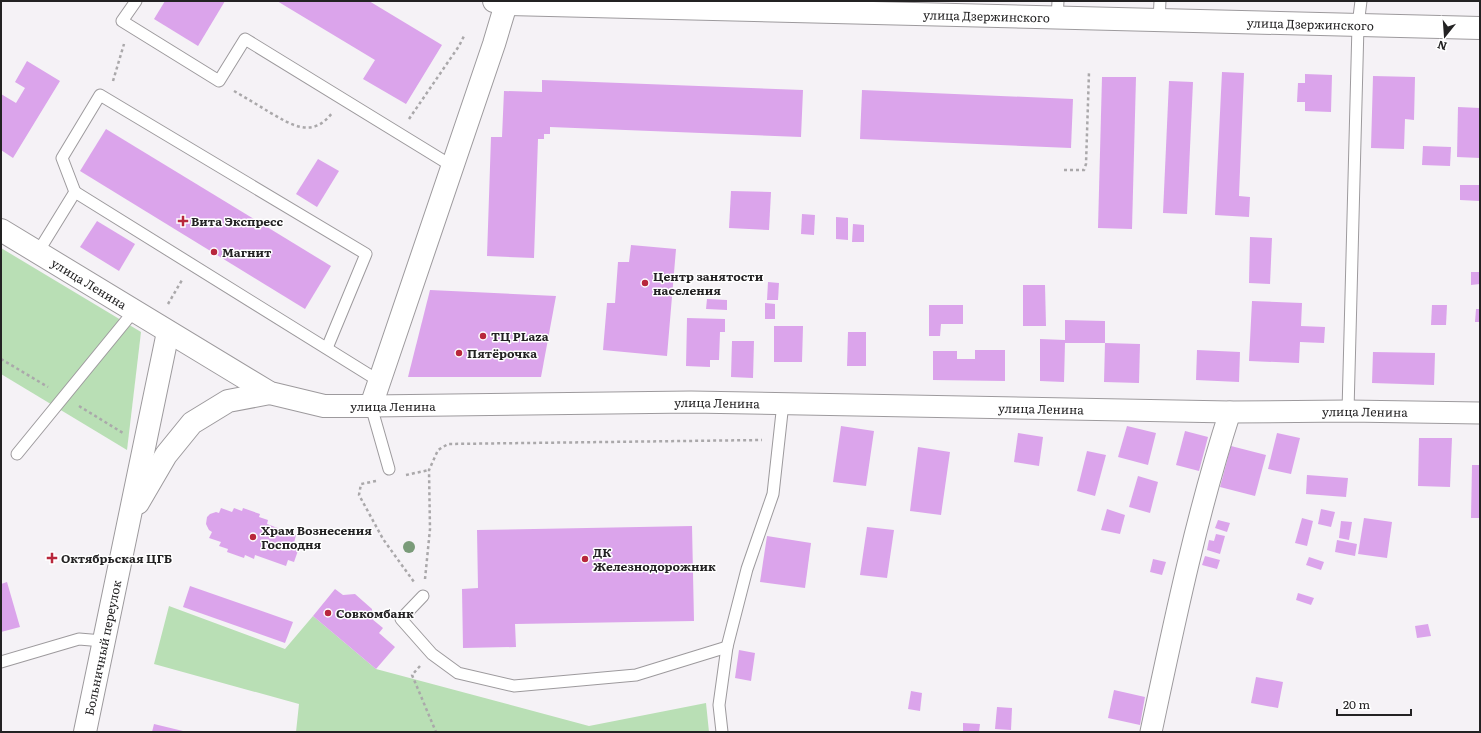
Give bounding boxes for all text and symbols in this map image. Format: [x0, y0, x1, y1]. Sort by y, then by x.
street label: улица Дзержинского [923, 5, 1050, 26]
street label: улица Дзержинского [1247, 13, 1374, 34]
north arrow [1425, 16, 1465, 56]
text: N [1435, 38, 1449, 56]
place label: Вита Экспресс [191, 212, 284, 230]
marker: Вита Экспресс [178, 216, 188, 226]
place label: Магнит [222, 243, 272, 261]
marker: Магнит [209, 247, 219, 257]
street label: улица Ленина [48, 253, 131, 314]
place label: Центр занятости населения [653, 267, 764, 299]
marker: Центр занятости населения [640, 278, 650, 288]
place label: ТЦ PLaza [491, 327, 549, 345]
marker: ТЦ PLaza [478, 331, 488, 341]
place label: Пятёрочка [467, 344, 537, 362]
marker: Пятёрочка [454, 348, 464, 358]
street label: улица Ленина [674, 393, 760, 412]
street label: улица Ленина [350, 397, 436, 415]
street label: улица Ленина [998, 399, 1084, 418]
street label: улица Ленина [1322, 402, 1408, 421]
place label: Храм Вознесения Господня [261, 521, 372, 553]
marker: Храм Вознесения Господня [248, 532, 258, 542]
place label: ДК Железнодорожник [593, 543, 716, 575]
place label: Октябрьская ЦГБ [61, 549, 172, 567]
marker: Октябрьская ЦГБ [46, 552, 58, 564]
marker: ДК Железнодорожник [580, 554, 590, 564]
street label: Больничный переулок [80, 579, 125, 717]
place label: Совкомбанк [336, 604, 414, 622]
marker: Совкомбанк [323, 608, 333, 618]
scale bar [1337, 691, 1411, 717]
text: 20 m [1343, 695, 1370, 713]

